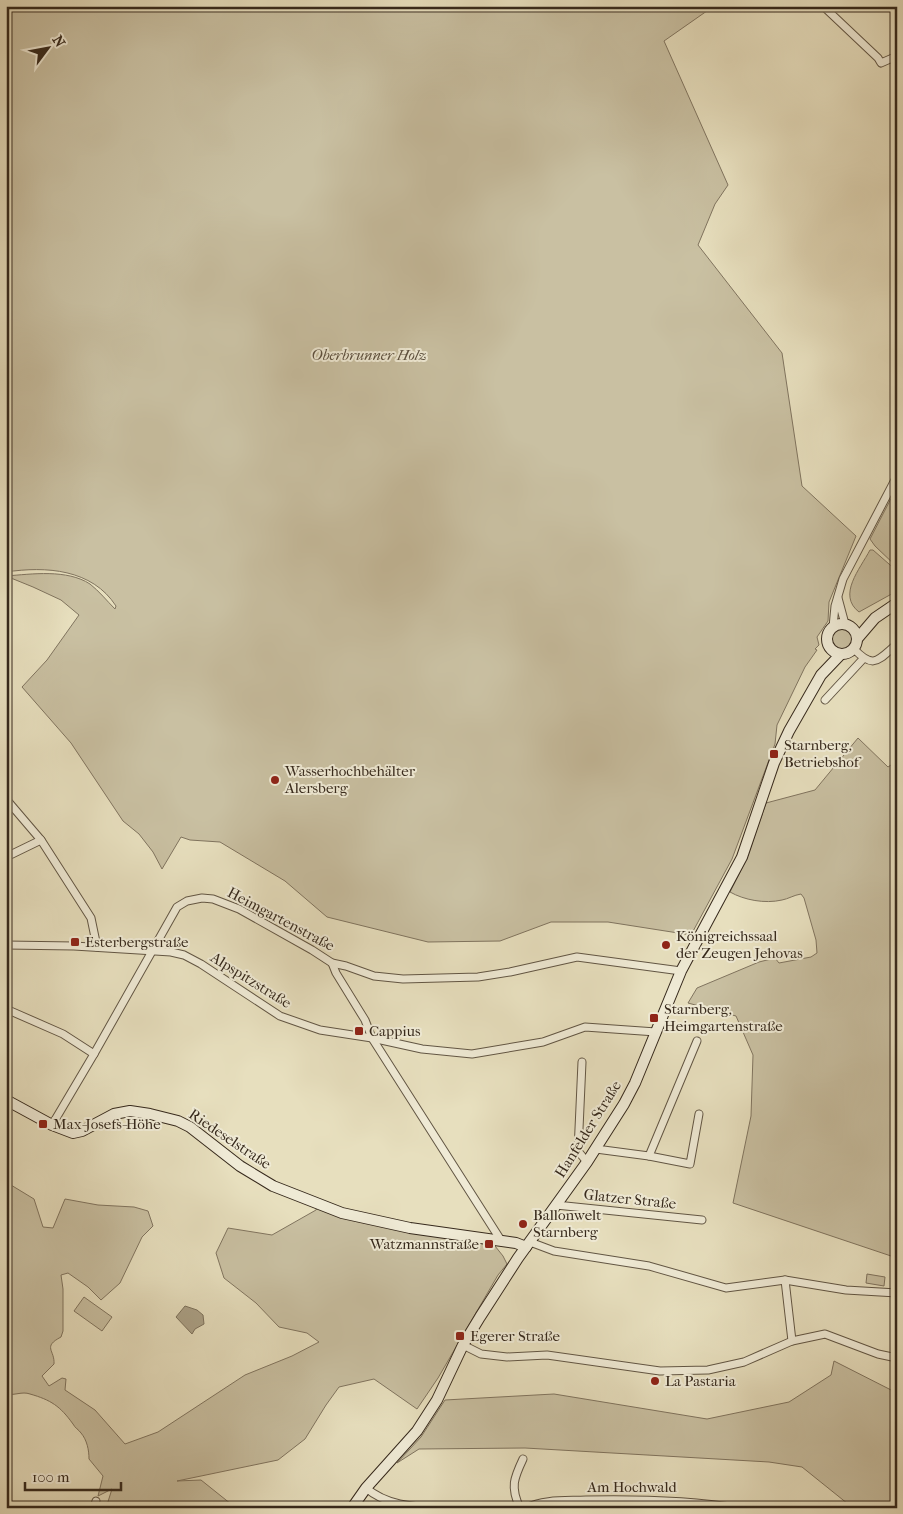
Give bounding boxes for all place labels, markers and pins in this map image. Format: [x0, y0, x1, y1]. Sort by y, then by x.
place label: Starnberg, Betriebshof [784, 736, 862, 771]
marker: Starnberg, Betriebshof [768, 748, 780, 760]
place label: Wasserhochbehälter Alersberg [284, 762, 416, 797]
marker: Wasserhochbehälter Alersberg [269, 774, 281, 786]
place label: Königreichssaal der Zeugen Jehovas [676, 927, 803, 962]
place label: Esterbergstraße [85, 933, 189, 951]
marker: Esterbergstraße [69, 936, 81, 948]
marker: Königreichssaal der Zeugen Jehovas [660, 939, 672, 951]
place label: Starnberg, Heimgartenstraße [664, 1000, 783, 1035]
marker: Starnberg, Heimgartenstraße [648, 1012, 660, 1024]
place label: Cappius [369, 1022, 421, 1040]
marker: Cappius [353, 1025, 365, 1037]
place label: Max-Josefs-Höhe [53, 1115, 161, 1133]
marker: Max-Josefs-Höhe [37, 1118, 49, 1130]
place label: Ballonwelt Starnberg [533, 1206, 602, 1241]
marker: Ballonwelt Starnberg [517, 1218, 529, 1230]
place label: Watzmannstraße [369, 1235, 480, 1253]
marker: Watzmannstraße [483, 1238, 495, 1250]
place label: Egerer Straße [470, 1327, 561, 1345]
marker: Egerer Straße [454, 1330, 466, 1342]
place label: La Pastaria [665, 1372, 737, 1390]
marker: La Pastaria [649, 1375, 661, 1387]

